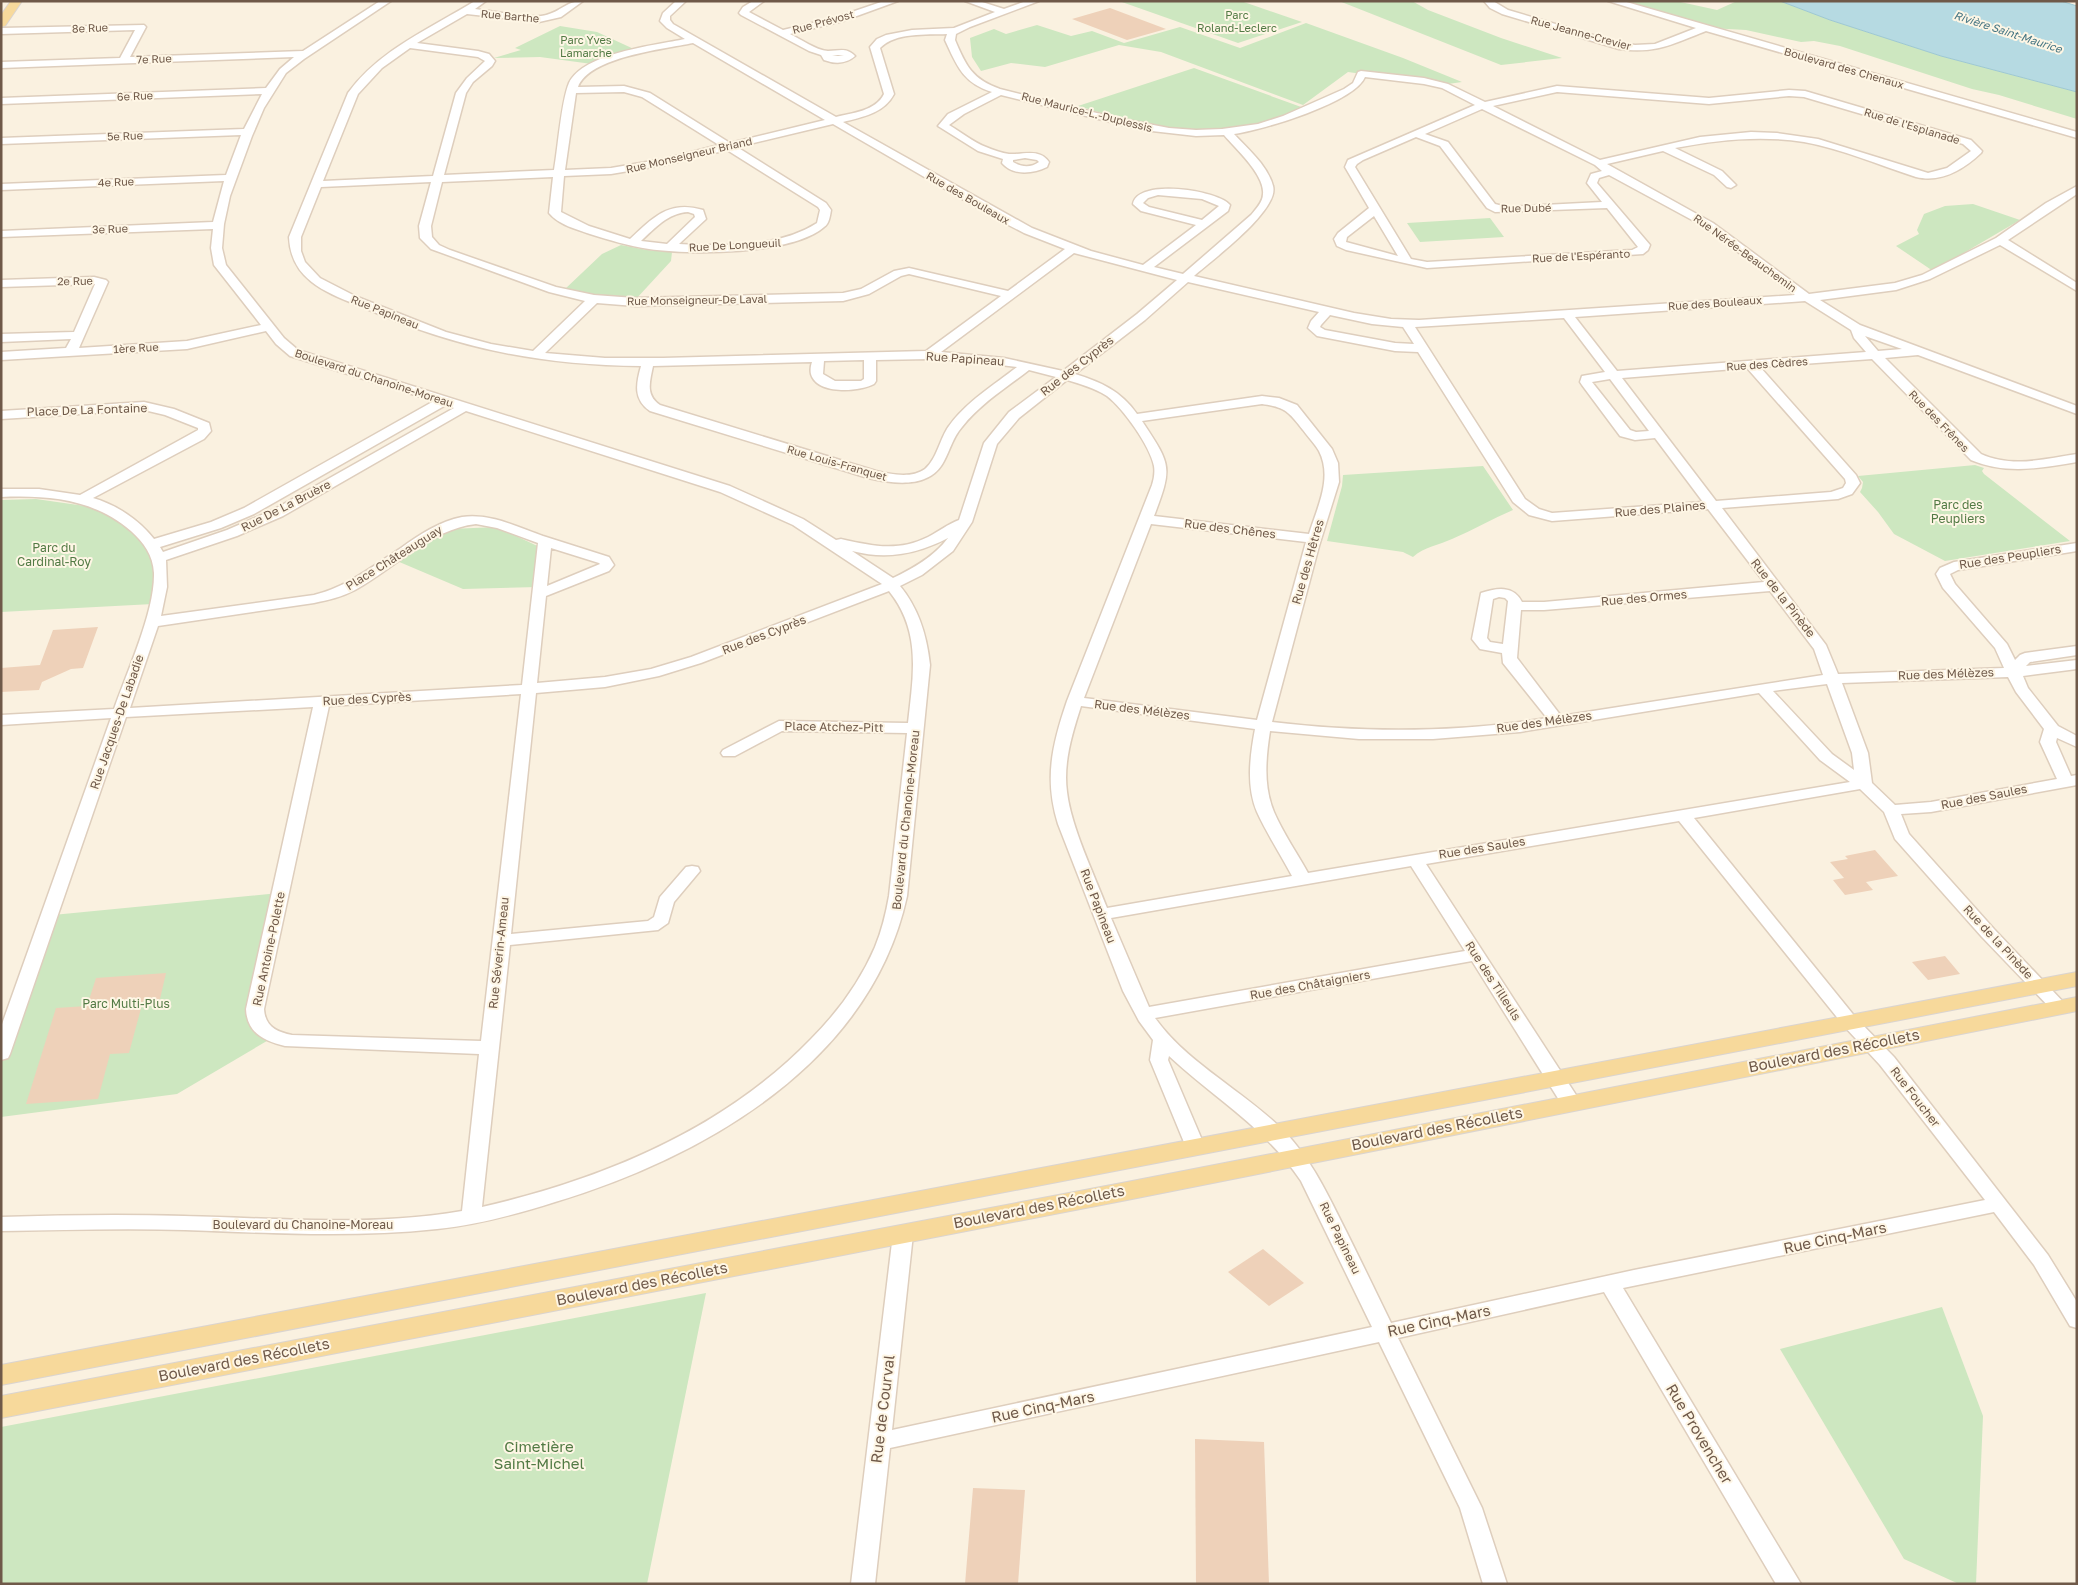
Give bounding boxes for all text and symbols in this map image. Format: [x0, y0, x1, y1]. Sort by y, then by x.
street label: Rue Barthe [480, 6, 540, 25]
street label: Rue Prévost [791, 7, 855, 36]
park label: Parc Roland-Leclerc [1197, 8, 1277, 34]
water label: Rivière Saint-Maurice [1953, 8, 2065, 56]
street label: Rue Jeanne-Crevier [1529, 13, 1633, 52]
street label: 8e Rue [72, 20, 108, 35]
park label: Parc Yves Lamarche [560, 33, 612, 59]
street label: Boulevard des Chenaux [1783, 44, 1906, 91]
street label: 7e Rue [136, 51, 172, 66]
street label: 6e Rue [117, 88, 153, 103]
street label: Rue Maurice-L.-Duplessis [1020, 89, 1154, 134]
street label: Rue de l'Esplanade [1863, 105, 1962, 146]
street label: 5e Rue [107, 128, 143, 143]
street label: Rue Monseigneur Briand [625, 134, 753, 175]
street label: Rue des Bouleaux [924, 168, 1012, 227]
street label: 4e Rue [98, 174, 134, 189]
street label: Rue Dubé [1501, 201, 1551, 214]
street label: Rue Nérée-Beauchemin [1691, 211, 1799, 294]
street label: 3e Rue [92, 221, 128, 236]
street label: Rue De Longueuil [689, 236, 782, 253]
street label: Rue de l'Espéranto [1532, 246, 1631, 265]
street label: 2e Rue [57, 274, 93, 287]
street label: Rue Papineau [349, 292, 421, 331]
street label: Rue Monseigneur-De Laval [627, 292, 768, 307]
street label: Rue des Bouleaux [1668, 293, 1762, 312]
street label: Rue des Cyprès [1037, 332, 1116, 399]
street label: 1ère Rue [113, 340, 159, 355]
street label: Boulevard du Chanoine-Moreau [293, 346, 455, 409]
street label: Rue Papineau [925, 348, 1005, 369]
street label: Rue des Cèdres [1726, 354, 1808, 373]
street label: Rue des Frênes [1907, 387, 1972, 454]
street label: Place De La Fontaine [26, 400, 148, 419]
street label: Rue Louis-Franquet [786, 442, 889, 483]
street label: Rue De La Bruère [238, 476, 333, 535]
street label: Rue des Plaines [1614, 497, 1706, 520]
park label: Parc des Peupliers [1931, 497, 1985, 526]
street label: Rue des Chênes [1183, 515, 1277, 542]
street label: Rue des Hêtres [1288, 518, 1327, 606]
street label: Place Châteauguay [343, 522, 445, 593]
park label: Parc du Cardinal-Roy [17, 540, 91, 569]
street label: Rue des Peupliers [1958, 541, 2062, 572]
street label: Rue de la Pinède [1748, 555, 1819, 640]
street label: Rue des Ormes [1600, 586, 1688, 609]
street label: Rue des Cyprès [720, 612, 808, 657]
street label: Rue Jacques-De Labadie [86, 652, 147, 791]
street label: Rue des Mélèzes [1898, 664, 1994, 683]
street label: Rue des Cyprès [322, 689, 412, 708]
street label: Rue des Mélèzes [1093, 696, 1191, 723]
street label: Rue des Mélèzes [1495, 707, 1593, 736]
street label: Place Atchez-Pitt [784, 718, 884, 735]
street label: Boulevard du Chanoine-Moreau [889, 729, 922, 911]
street label: Rue des Saules [1939, 781, 2028, 812]
street label: Rue des Saules [1437, 833, 1526, 862]
street label: Rue Papineau [1077, 866, 1120, 945]
street label: Rue Antoine-Polette [249, 890, 288, 1007]
street label: Rue Séverin-Ameau [485, 896, 512, 1010]
street label: Rue de la Pinède [1960, 901, 2037, 982]
street label: Rue des Tilleuls [1462, 938, 1525, 1023]
street label: Rue des Châtaigniers [1249, 967, 1371, 1002]
park label: Parc Multi-Plus [82, 996, 170, 1011]
street label: Boulevard des Récollets [1747, 1025, 1921, 1075]
street label: Rue Foucher [1887, 1064, 1944, 1130]
street label: Boulevard des Récollets [1350, 1103, 1524, 1153]
street label: Boulevard des Récollets [952, 1181, 1126, 1231]
street label: Rue Papineau [1316, 1199, 1364, 1276]
street label: Boulevard du Chanoine-Moreau [213, 1217, 393, 1232]
street label: Rue Cinq-Mars [1782, 1217, 1888, 1257]
street label: Boulevard des Récollets [555, 1258, 729, 1308]
street label: Rue Cinq-Mars [1386, 1300, 1492, 1340]
street label: Boulevard des Récollets [157, 1334, 331, 1384]
street label: Rue de Courval [866, 1354, 898, 1464]
street label: Rue Provencher [1663, 1380, 1737, 1487]
street label: Rue Cinq-Mars [990, 1386, 1096, 1426]
park label: Cimetière Saint-Michel [494, 1437, 584, 1472]

